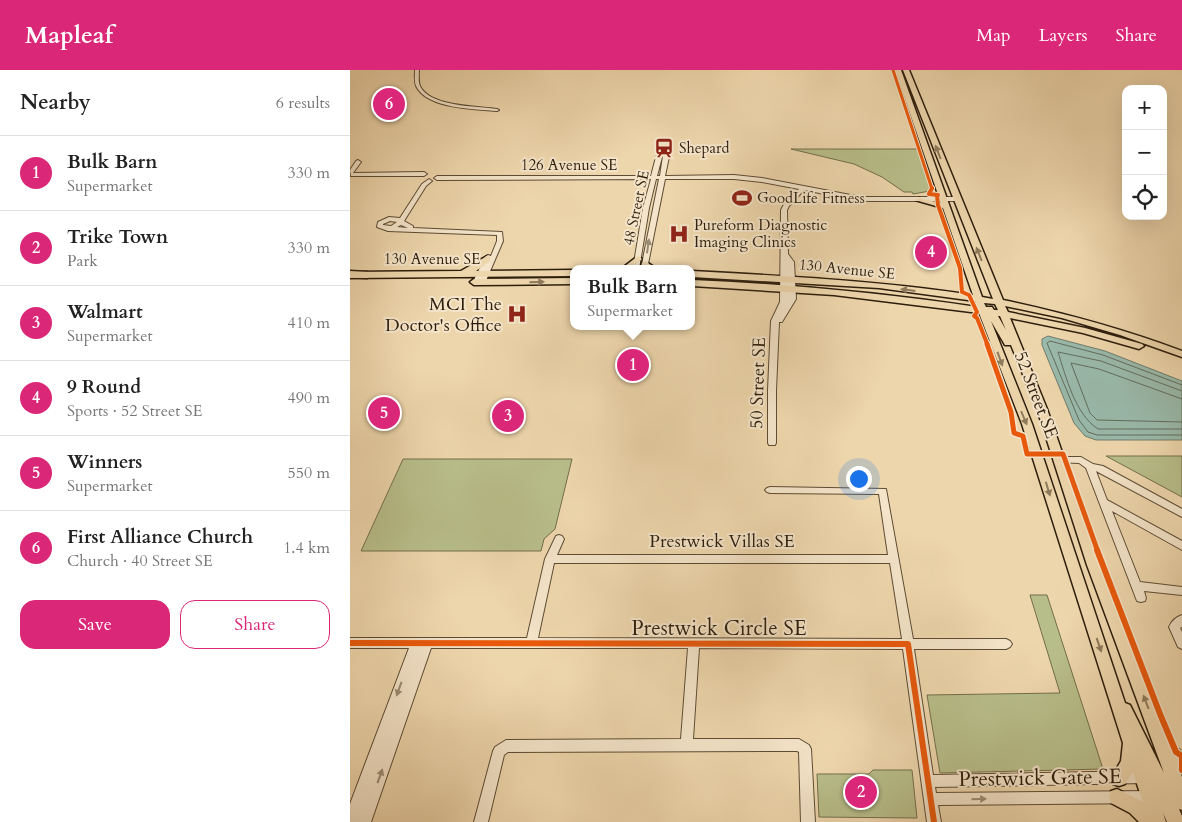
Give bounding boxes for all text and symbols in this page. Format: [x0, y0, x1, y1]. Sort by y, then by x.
text: Mapleaf [25, 19, 113, 52]
text: Map [976, 23, 1011, 48]
text: Layers [1039, 23, 1088, 48]
text: Share [1116, 23, 1157, 48]
pin: 6 [373, 85, 405, 123]
map controls [1122, 85, 1167, 220]
button: + [1122, 85, 1167, 130]
text: Nearby [20, 88, 91, 117]
text: 6 results [276, 92, 330, 114]
button: − [1122, 130, 1167, 175]
station icon: Shepard [653, 137, 675, 159]
place label: Shepard [679, 138, 729, 158]
one-way arrow [933, 145, 941, 159]
text: Bulk Barn [67, 149, 157, 175]
street label: 126 Avenue SE [521, 155, 617, 175]
text: 1 [32, 162, 40, 184]
text: 330 m [288, 162, 330, 184]
street label: 48 Street SE [618, 169, 654, 247]
text: Supermarket [67, 175, 153, 197]
button: locate [1122, 175, 1167, 220]
sports icon: GoodLife Fitness [731, 187, 753, 209]
place label: GoodLife Fitness [757, 188, 865, 208]
place label: Pureform Diagnostic Imaging Clinics [694, 215, 827, 252]
hospital icon: Pureform Diagnostic Imaging Clinics [668, 223, 690, 245]
text: Trike Town [67, 224, 168, 250]
pin: 4 [915, 233, 947, 271]
text: 2 [32, 237, 40, 259]
text: 330 m [288, 237, 330, 259]
one-way arrow [644, 238, 652, 254]
one-way arrow [975, 246, 982, 261]
street label: 130 Avenue SE [384, 249, 480, 269]
text: Park [67, 250, 98, 272]
street label: 130 Avenue SE [798, 254, 896, 284]
popup [570, 265, 695, 330]
text: Bulk Barn [587, 274, 678, 300]
one-way arrow [529, 278, 545, 286]
one-way arrow [899, 286, 915, 294]
place label: MCI The Doctor's Office [385, 292, 502, 338]
text: Walmart [67, 299, 143, 325]
text: Supermarket [587, 300, 673, 322]
hospital icon: MCI The Doctor's Office [506, 303, 528, 325]
text: 3 [32, 312, 40, 334]
text: 410 m [288, 312, 330, 334]
text: Supermarket [67, 325, 153, 347]
street label: 50 Street SE [744, 337, 772, 429]
pin: 1 [617, 346, 649, 384]
street label: 52 Street SE [1008, 348, 1064, 442]
one-way arrow [997, 351, 1004, 366]
text: 9 Round [67, 374, 141, 400]
text: 4 [32, 387, 40, 409]
text: 490 m [288, 387, 330, 409]
pin: 5 [368, 394, 400, 432]
pin: 3 [492, 397, 524, 435]
text: Sports · 52 Street SE [67, 400, 202, 422]
one-way arrow [1020, 411, 1028, 426]
text: Winners [67, 449, 142, 475]
text: 5 [32, 462, 40, 484]
text: 550 m [288, 462, 330, 484]
your location [846, 466, 872, 492]
text: Supermarket [67, 475, 153, 497]
one-way arrow [1044, 482, 1052, 497]
text: First Alliance Church [67, 524, 253, 550]
street label: Prestwick Villas SE [649, 529, 795, 554]
text: 6 [32, 537, 40, 559]
text: 1.4 km [283, 537, 330, 559]
text: Church · 40 Street SE [67, 550, 213, 572]
button: Save [20, 600, 170, 649]
button: Share [180, 600, 330, 649]
street label: Prestwick Circle SE [631, 614, 807, 643]
one-way arrow [1096, 638, 1103, 653]
one-way arrow [395, 682, 403, 697]
one-way arrow [1142, 695, 1150, 709]
street label: Prestwick Gate SE [958, 762, 1122, 794]
one-way arrow [376, 768, 384, 783]
pin: 2 [845, 773, 877, 811]
one-way arrow [972, 794, 988, 802]

